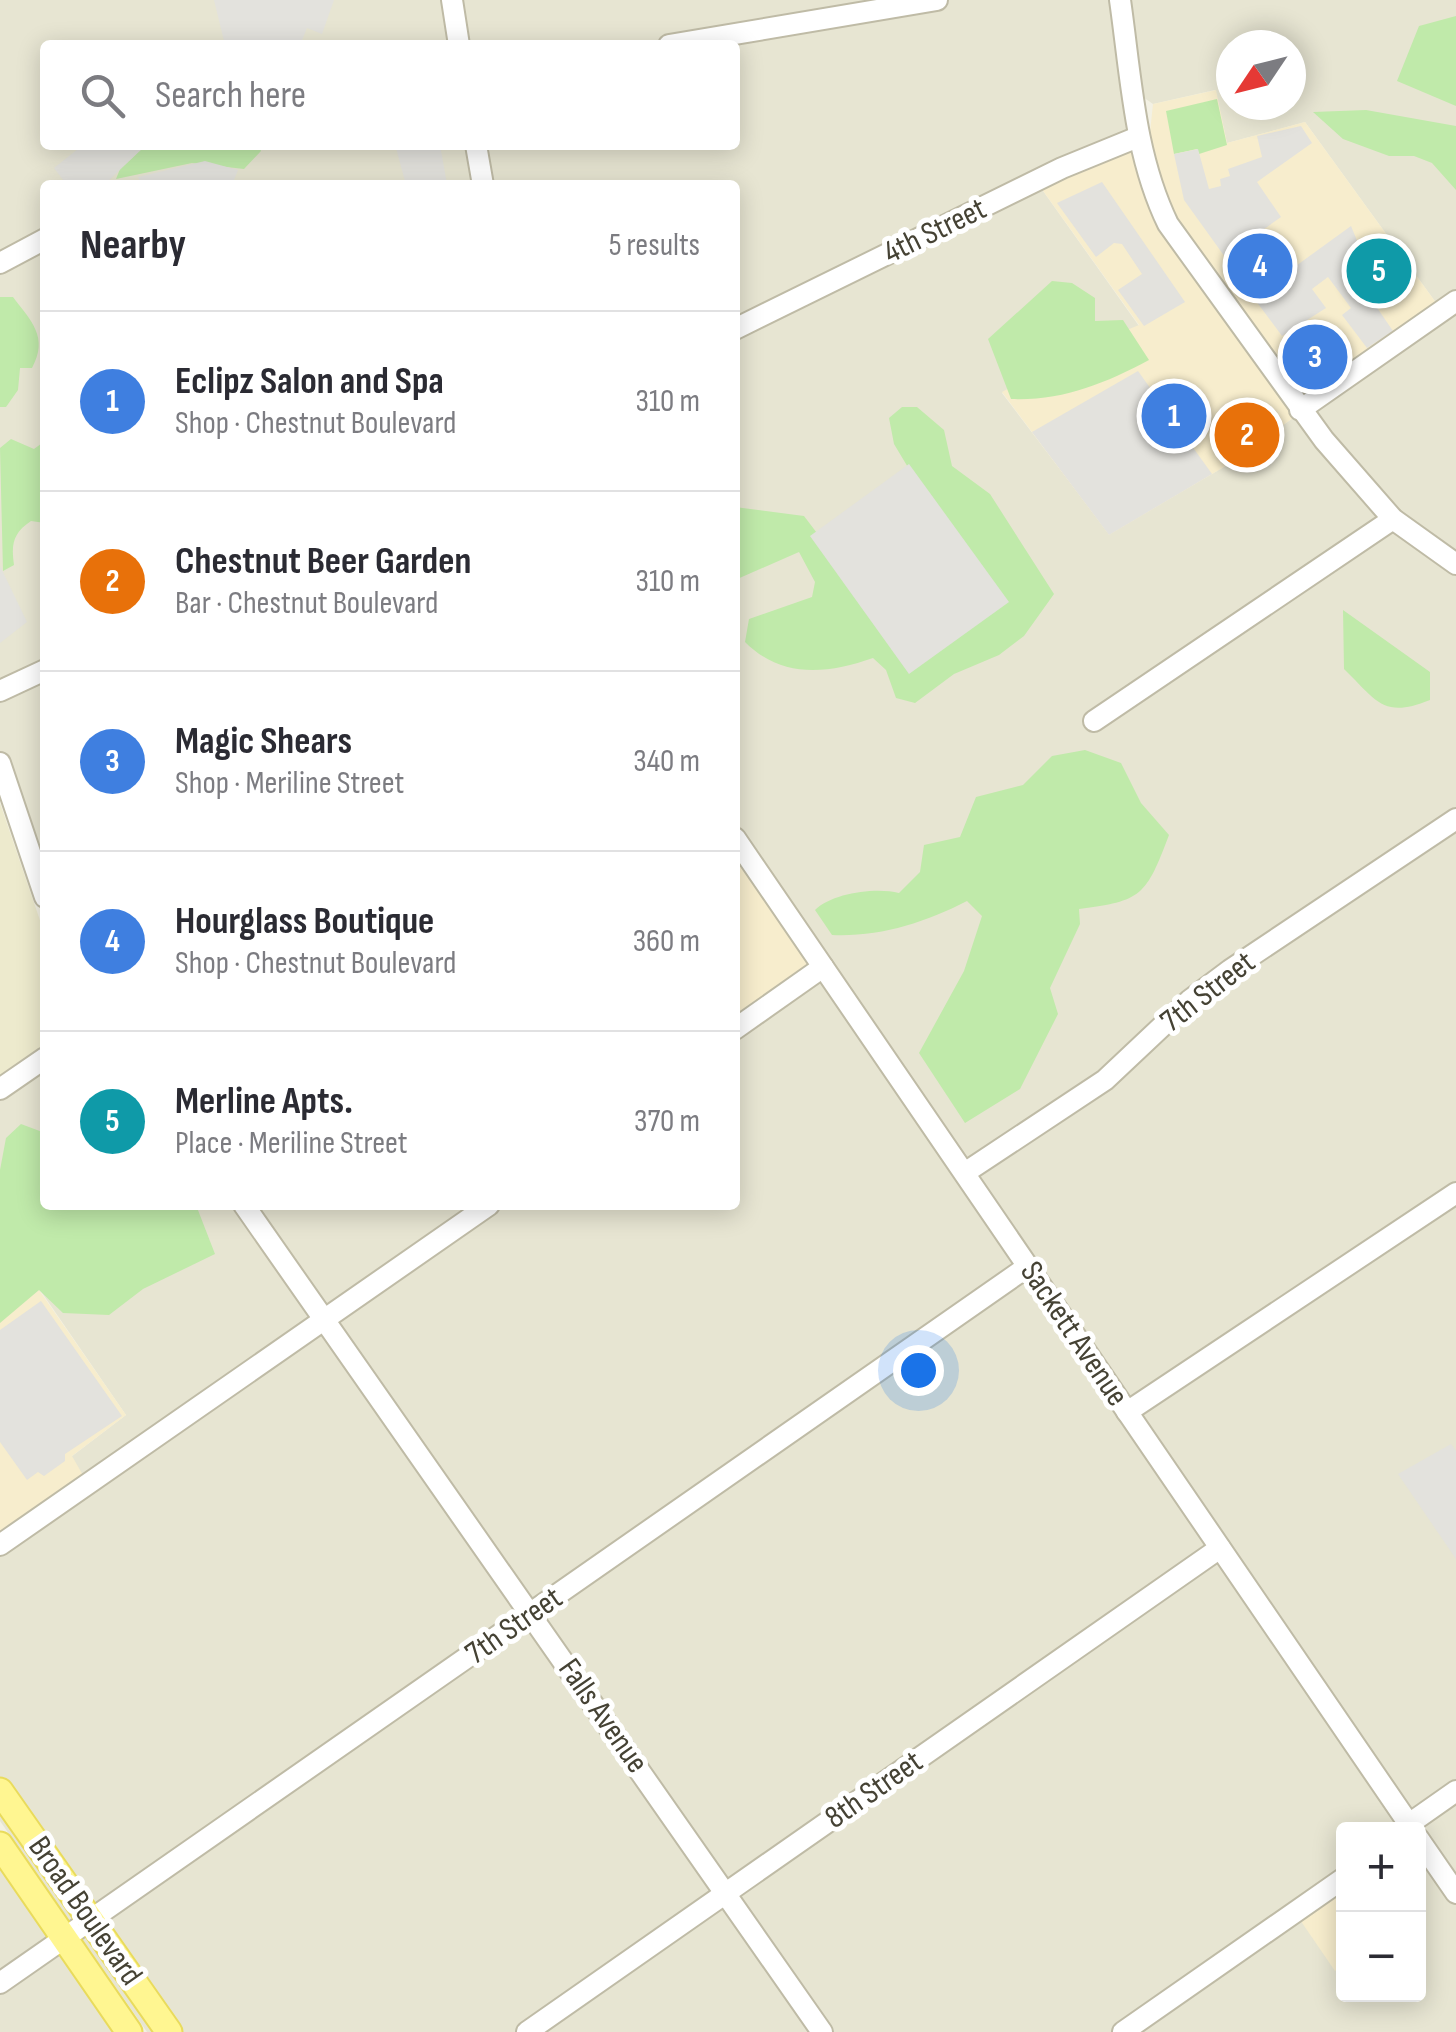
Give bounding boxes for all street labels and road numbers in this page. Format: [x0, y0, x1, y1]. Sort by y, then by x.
street label: 4th Street [877, 189, 993, 273]
street label: 7th Street [1153, 943, 1263, 1041]
street label: Sackett Avenue [1011, 1254, 1137, 1414]
street label: 7th Street [458, 1579, 570, 1673]
street label: Falls Avenue [550, 1651, 656, 1781]
street label: 8th Street [818, 1742, 930, 1838]
street label: Broad Boulevard [20, 1829, 150, 1993]

